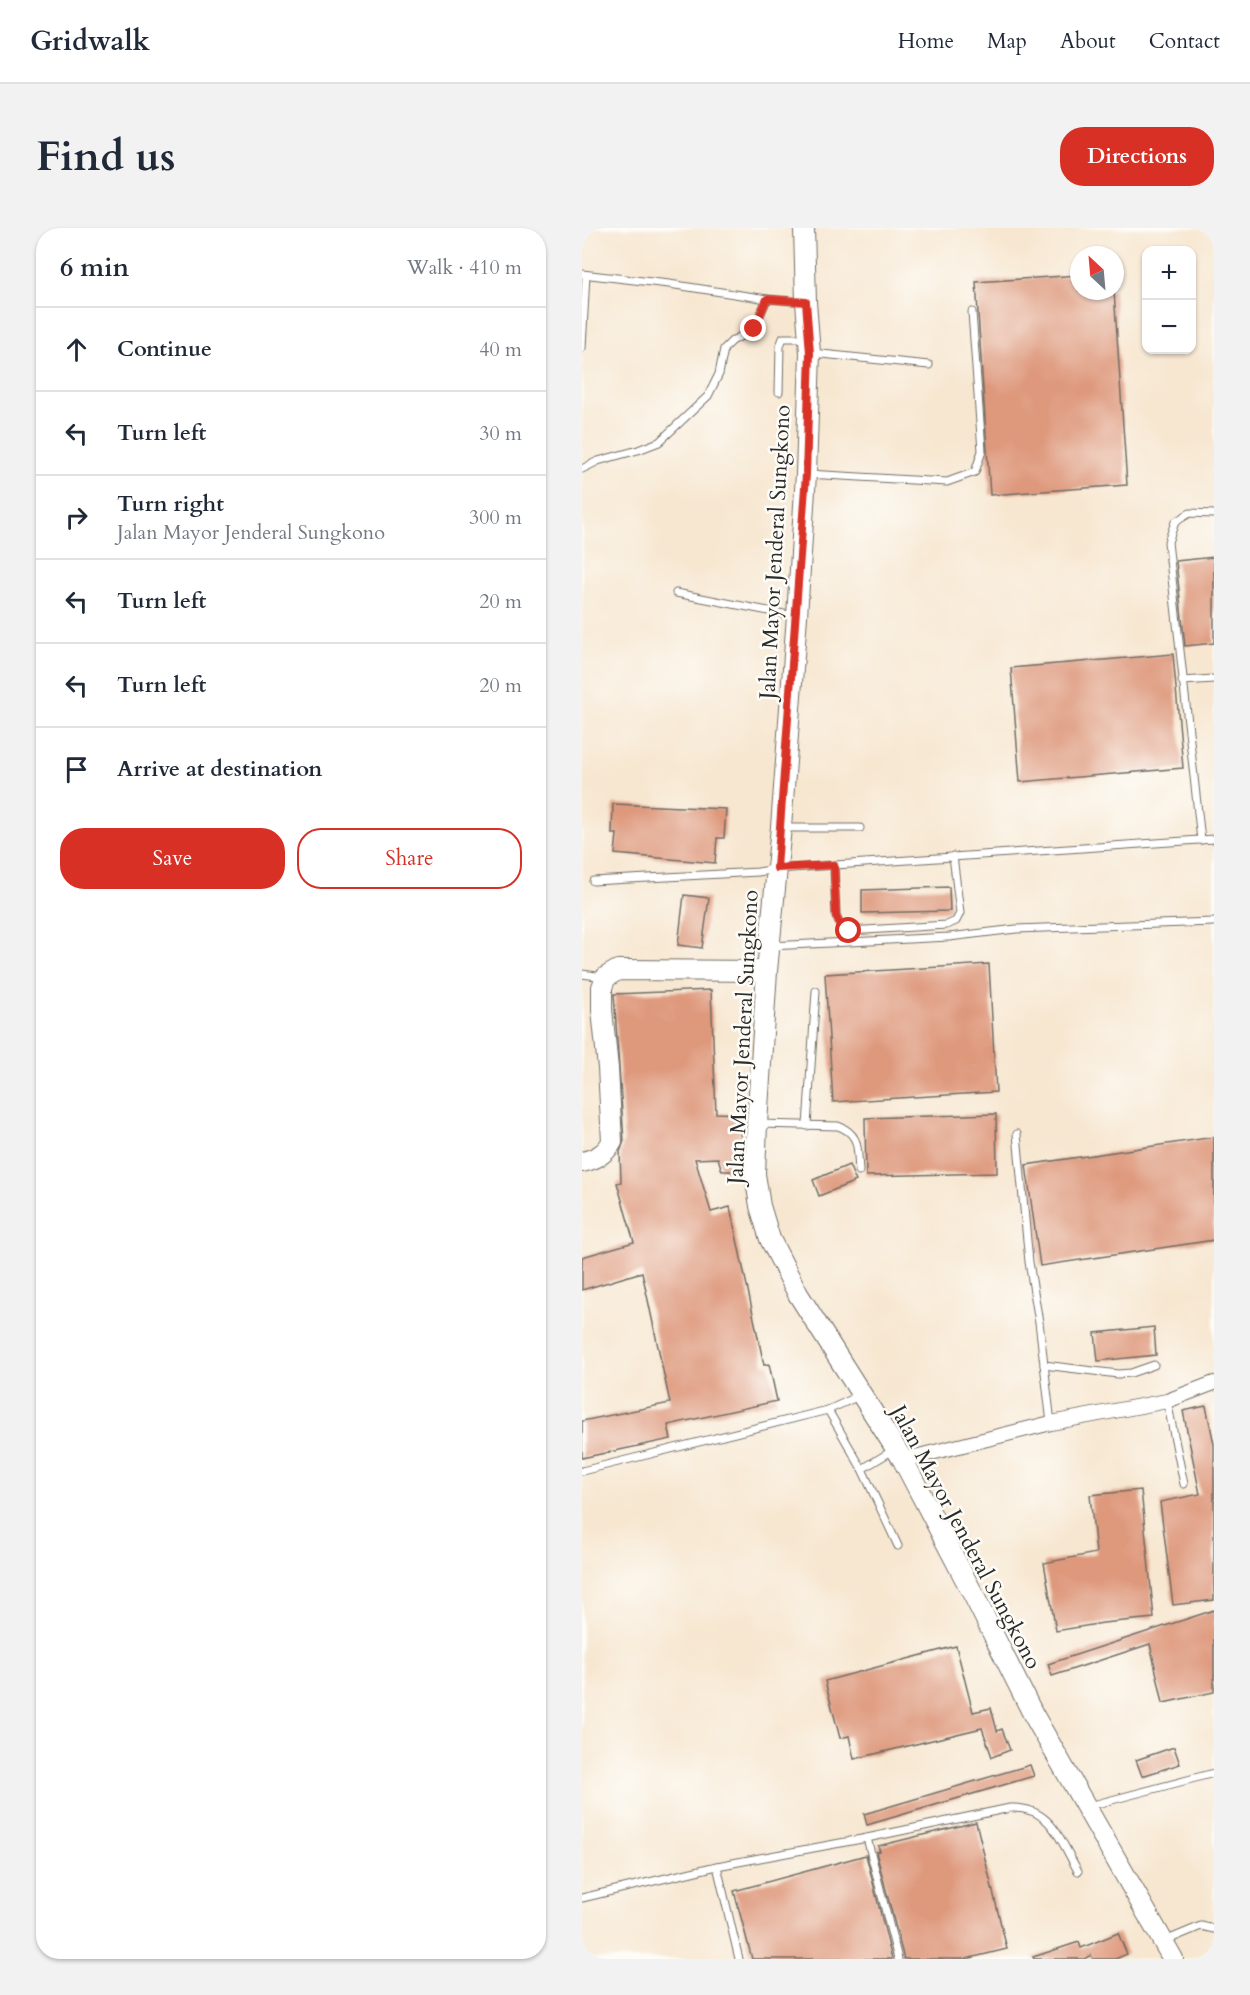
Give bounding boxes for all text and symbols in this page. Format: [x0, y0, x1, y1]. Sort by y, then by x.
text: Gridwalk [30, 22, 150, 60]
text: Home [898, 27, 954, 56]
text: Map [987, 27, 1027, 56]
text: About [1060, 27, 1116, 56]
text: Contact [1149, 27, 1220, 56]
button: Directions [1060, 127, 1214, 186]
text: Find us [36, 128, 176, 185]
north arrow [1070, 246, 1124, 300]
map controls [1142, 246, 1196, 354]
button: + [1142, 246, 1196, 300]
text: 6 min [60, 250, 129, 285]
text: Walk · 410 m [407, 254, 522, 281]
button: − [1142, 300, 1196, 354]
route end [740, 315, 766, 341]
icon: ahead [60, 333, 93, 366]
text: Continue [117, 334, 212, 364]
text: 40 m [479, 336, 522, 363]
street label: Jalan Mayor Jenderal Sungkono [752, 404, 798, 703]
icon: left [60, 417, 93, 450]
text: Turn left [117, 418, 206, 448]
text: 30 m [479, 420, 522, 447]
text: Turn right [117, 489, 224, 519]
icon: right [60, 501, 93, 534]
text: 300 m [469, 504, 522, 531]
text: Jalan Mayor Jenderal Sungkono [117, 519, 385, 546]
icon: left [60, 585, 93, 618]
text: Turn left [117, 586, 206, 616]
text: 20 m [479, 588, 522, 615]
icon: left [60, 669, 93, 702]
text: Turn left [117, 670, 206, 700]
text: 20 m [479, 672, 522, 699]
icon: arrive [60, 753, 93, 786]
text: Arrive at destination [117, 754, 322, 784]
button: Save [60, 828, 285, 889]
button: Share [297, 828, 522, 889]
street label: Jalan Mayor Jenderal Sungkono [720, 889, 766, 1188]
route start [835, 917, 861, 943]
street label: Jalan Mayor Jenderal Sungkono [882, 1397, 1048, 1674]

